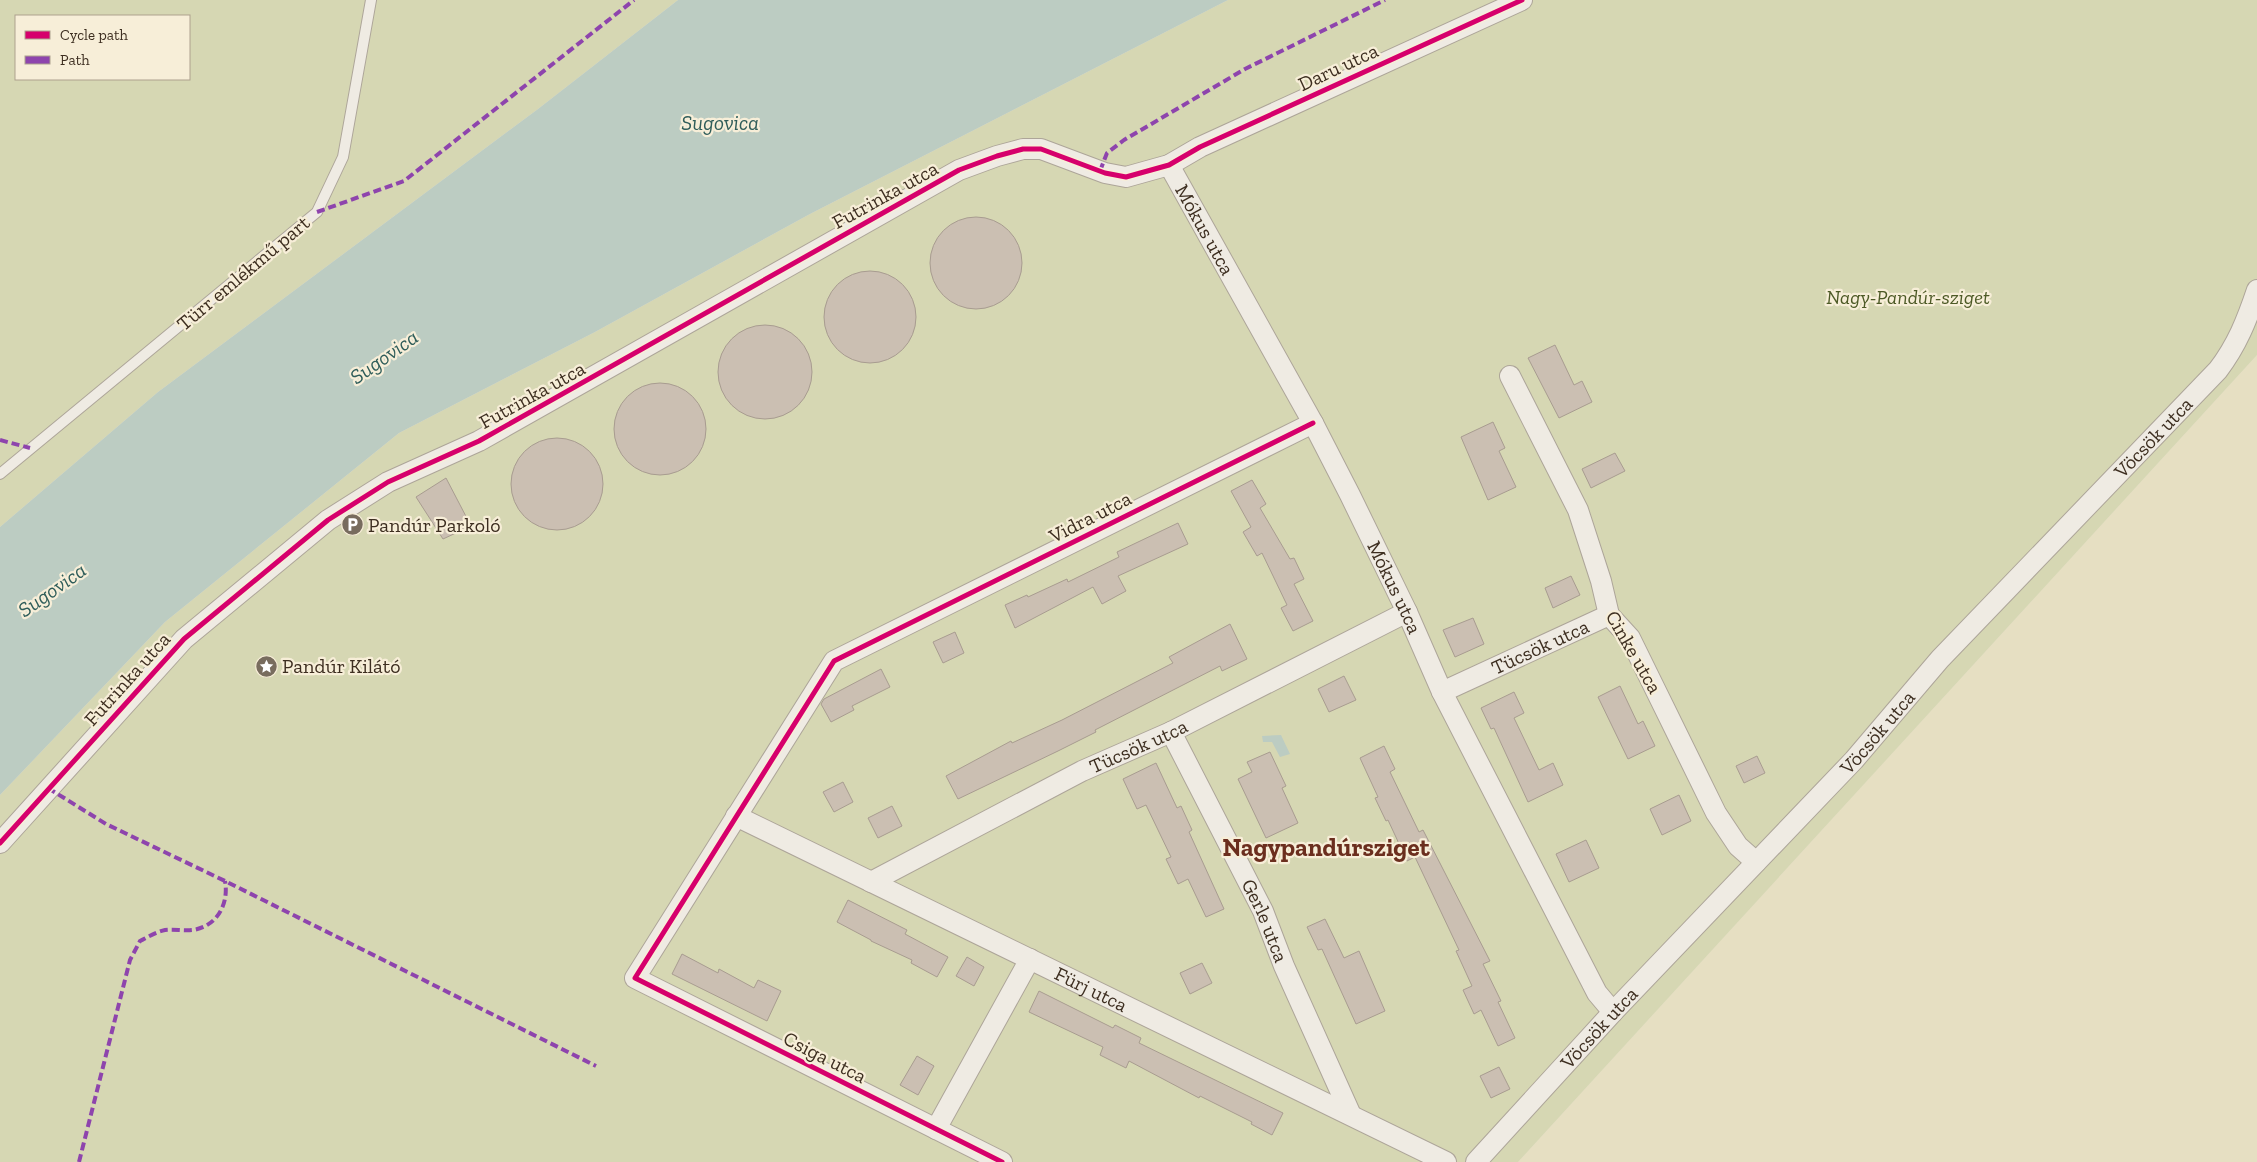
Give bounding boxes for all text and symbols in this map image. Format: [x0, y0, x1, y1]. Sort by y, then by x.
legend [15, 15, 190, 80]
text: Cycle path [60, 26, 129, 44]
street label: Daru utca [1294, 38, 1382, 96]
text: Path [60, 51, 90, 69]
water label: Sugovica [681, 110, 759, 135]
street label: Futrinka utca [828, 156, 942, 234]
street label: Mókus utca [1170, 180, 1240, 279]
street label: Türr emlékmű part [172, 210, 315, 336]
park label: Nagy-Pandúr-sziget [1826, 285, 1990, 309]
water label: Sugovica [345, 324, 423, 389]
street label: Futrinka utca [475, 356, 589, 434]
street label: Vöcsök utca [2108, 392, 2198, 483]
street label: Vidra utca [1044, 486, 1136, 548]
parking icon: Pandúr Parkoló [340, 513, 364, 537]
place label: Pandúr Parkoló [368, 513, 501, 537]
street label: Mókus utca [1362, 537, 1427, 638]
water label: Sugovica [13, 557, 91, 622]
street label: Cinke utca [1601, 606, 1667, 698]
street label: Tücsök utca [1488, 614, 1593, 680]
street label: Futrinka utca [79, 627, 175, 731]
place icon: Pandúr Kilátó [254, 654, 278, 678]
place label: Pandúr Kilátó [282, 654, 400, 678]
street label: Vöcsök utca [1834, 685, 1920, 780]
street label: Tücsök utca [1086, 714, 1192, 778]
district label: Nagypandúrsziget [1222, 832, 1431, 862]
street label: Gerle utca [1237, 875, 1294, 966]
street label: Fürj utca [1051, 961, 1132, 1017]
street label: Vöcsök utca [1555, 982, 1643, 1074]
street label: Csiga utca [779, 1026, 871, 1088]

